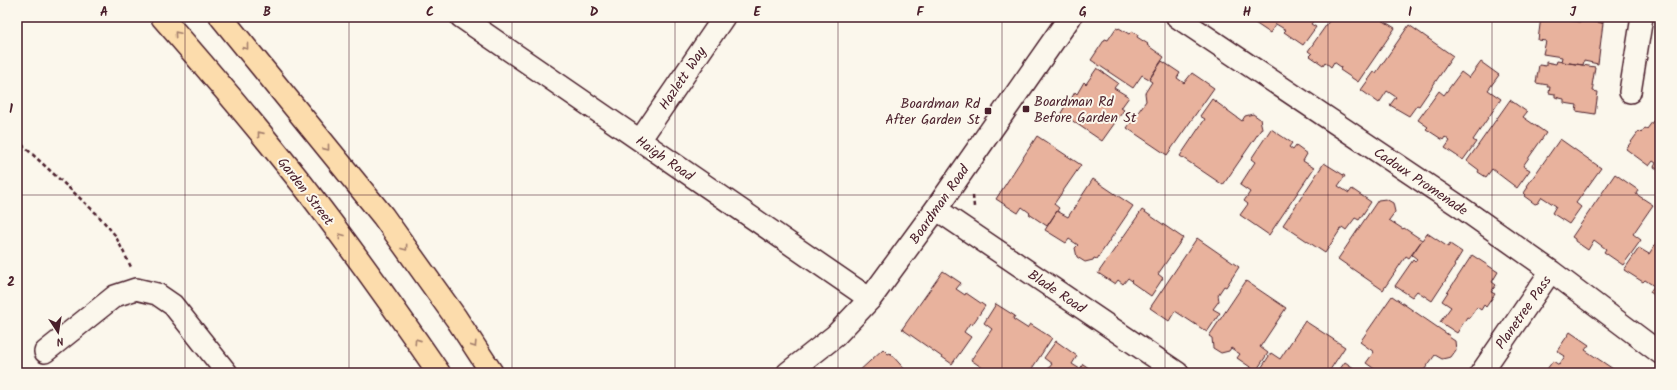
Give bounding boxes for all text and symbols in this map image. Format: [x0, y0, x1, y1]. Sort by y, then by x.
text: A [100, 2, 108, 23]
text: B [263, 2, 271, 23]
text: C [426, 2, 434, 23]
text: D [590, 2, 599, 23]
text: E [753, 2, 761, 23]
text: F [916, 2, 924, 23]
text: G [1079, 2, 1087, 23]
text: H [1243, 2, 1252, 23]
text: I [1408, 2, 1412, 23]
text: J [1570, 2, 1577, 23]
one-way arrow [174, 31, 181, 39]
one-way arrow [241, 42, 248, 49]
street label: Hazlett Way [653, 42, 712, 115]
place label: Boardman Rd Before Garden St [1034, 91, 1137, 129]
place label: Boardman Rd After Garden St [885, 93, 981, 131]
text: 1 [9, 99, 13, 120]
marker: Boardman Rd Before Garden St [1021, 104, 1031, 114]
marker: Boardman Rd After Garden St [983, 106, 993, 116]
one-way arrow [258, 131, 265, 138]
street label: Haigh Road [631, 131, 699, 188]
street label: Cadoux Promenade [1369, 142, 1473, 222]
one-way arrow [323, 143, 330, 150]
street label: Garden Street [271, 153, 339, 231]
street label: Boardman Road [904, 160, 976, 249]
one-way arrow [338, 233, 345, 240]
one-way arrow [401, 244, 408, 251]
street label: Blade Road [1023, 264, 1091, 320]
street label: Planetree Pass [1490, 271, 1557, 354]
text: 2 [7, 272, 15, 293]
north arrow [38, 312, 78, 352]
text: N [55, 331, 65, 350]
one-way arrow [414, 338, 422, 345]
one-way arrow [469, 341, 476, 348]

